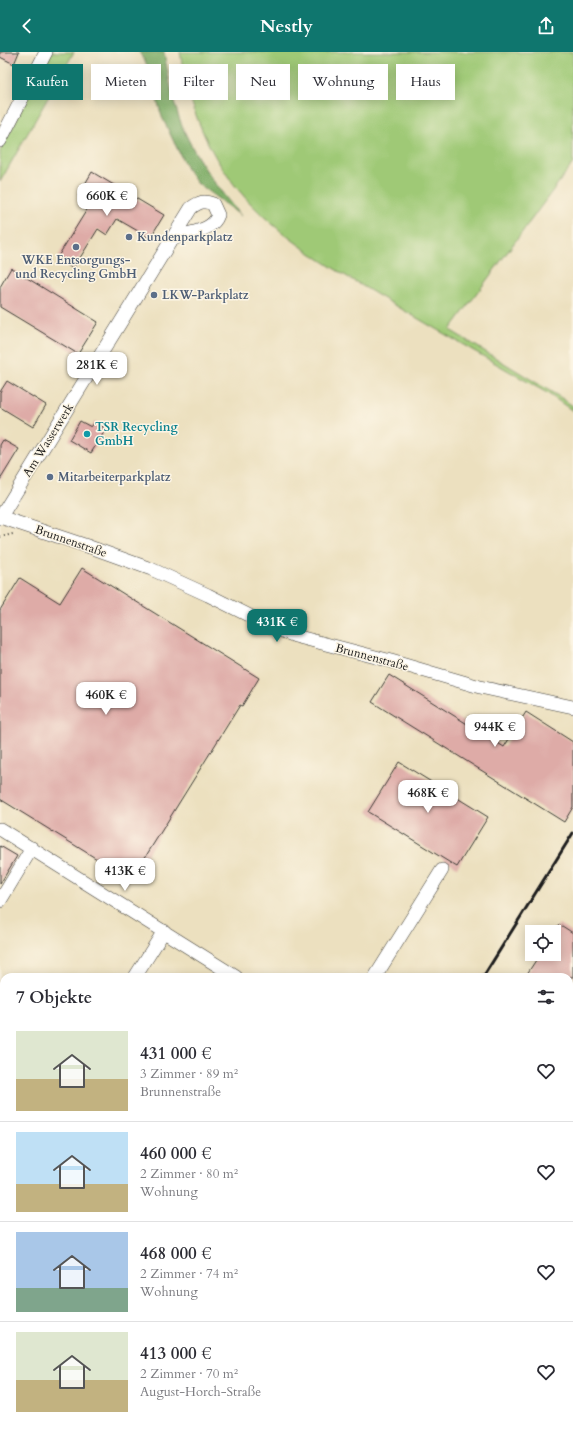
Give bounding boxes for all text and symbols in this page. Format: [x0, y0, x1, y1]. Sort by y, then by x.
text: Nestly [260, 14, 313, 39]
icon: back [16, 15, 38, 37]
icon: share [535, 15, 557, 37]
chip: Kaufen [12, 64, 83, 100]
chip: Mieten [91, 64, 161, 100]
chip: Filter [169, 64, 228, 100]
chip: Neu [236, 64, 290, 100]
chip: Wohnung [298, 64, 388, 100]
chip: Haus [396, 64, 455, 100]
pin: 660K € [74, 183, 140, 217]
text: 660K € [86, 187, 128, 205]
place label: Kundenparkplatz [137, 229, 233, 245]
marker: Kundenparkplatz [124, 232, 134, 242]
marker: WKE Entsorgungs- und Recycling GmbH [71, 242, 81, 252]
place label: WKE Entsorgungs- und Recycling GmbH [15, 252, 137, 282]
place label: LKW-Parkplatz [162, 287, 249, 303]
marker: LKW-Parkplatz [149, 290, 159, 300]
pin: 281K € [64, 352, 130, 386]
text: 281K € [76, 356, 118, 374]
street label: Am Wasserwerk [19, 400, 77, 480]
place label: TSR Recycling GmbH [95, 419, 178, 449]
marker: TSR Recycling GmbH [82, 429, 92, 439]
place label: Mitarbeiterparkplatz [58, 469, 171, 485]
marker: Mitarbeiterparkplatz [45, 472, 55, 482]
street label: Brunnenstraße [33, 521, 109, 561]
pin: 431K € [244, 609, 310, 643]
text: 431K € [256, 613, 298, 631]
street label: Brunnenstraße [334, 640, 410, 674]
pin: 460K € [73, 682, 139, 716]
text: 460K € [85, 686, 127, 704]
pin: 944K € [462, 714, 528, 748]
text: 944K € [474, 718, 516, 736]
pin: 468K € [395, 780, 461, 814]
text: 468K € [407, 784, 449, 802]
pin: 413K € [92, 858, 158, 892]
text: 413K € [104, 862, 146, 880]
map controls [525, 925, 561, 961]
button: locate [525, 925, 561, 961]
text: 7 Objekte [16, 986, 92, 1009]
icon: filters [535, 986, 557, 1008]
text: 431 000 € [140, 1042, 212, 1065]
icon: home [48, 1047, 96, 1095]
icon: heart [535, 1060, 557, 1082]
text: 3 Zimmer · 89 m² [140, 1065, 238, 1083]
text: Brunnenstraße [140, 1083, 221, 1101]
text: 460 000 € [140, 1142, 212, 1165]
icon: home [48, 1148, 96, 1196]
icon: heart [535, 1161, 557, 1183]
text: 2 Zimmer · 80 m² [140, 1165, 238, 1183]
text: Wohnung [140, 1183, 198, 1201]
text: 468 000 € [140, 1242, 212, 1265]
icon: home [48, 1248, 96, 1296]
icon: heart [535, 1261, 557, 1283]
text: 2 Zimmer · 74 m² [140, 1265, 238, 1283]
text: Wohnung [140, 1283, 198, 1301]
text: 413 000 € [140, 1342, 212, 1365]
icon: home [48, 1348, 96, 1396]
icon: heart [535, 1361, 557, 1383]
text: 2 Zimmer · 70 m² [140, 1365, 238, 1383]
text: August-Horch-Straße [140, 1383, 261, 1401]

